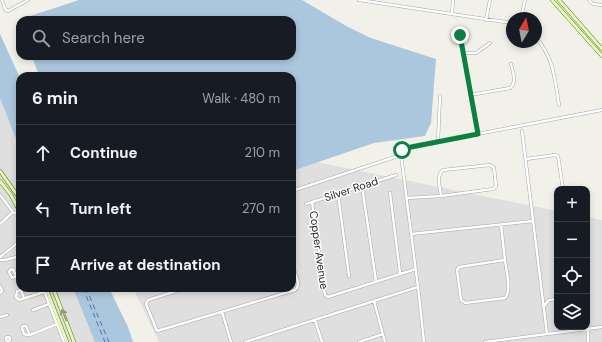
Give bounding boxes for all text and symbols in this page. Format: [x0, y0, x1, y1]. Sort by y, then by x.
north arrow [506, 12, 542, 48]
search box [16, 16, 296, 60]
route end [451, 26, 469, 44]
icon: search [30, 27, 52, 49]
text: Search here [62, 28, 145, 48]
text: 6 min [32, 87, 78, 109]
text: Walk · 480 m [202, 90, 280, 107]
route start [393, 141, 411, 159]
icon: ahead [32, 142, 54, 164]
text: Continue [70, 143, 138, 163]
text: 210 m [245, 144, 280, 161]
street label: Silver Road [322, 174, 380, 204]
map controls [554, 186, 590, 330]
button: + [554, 186, 590, 222]
icon: left [32, 198, 54, 220]
text: Turn left [70, 199, 131, 219]
text: 270 m [242, 200, 280, 217]
street label: Copper Avenue [307, 210, 331, 290]
button: − [554, 222, 590, 258]
icon: arrive [32, 254, 54, 276]
text: Arrive at destination [70, 255, 221, 275]
button: locate [554, 258, 590, 294]
button: layers [554, 294, 590, 330]
one-way arrow [59, 309, 67, 321]

